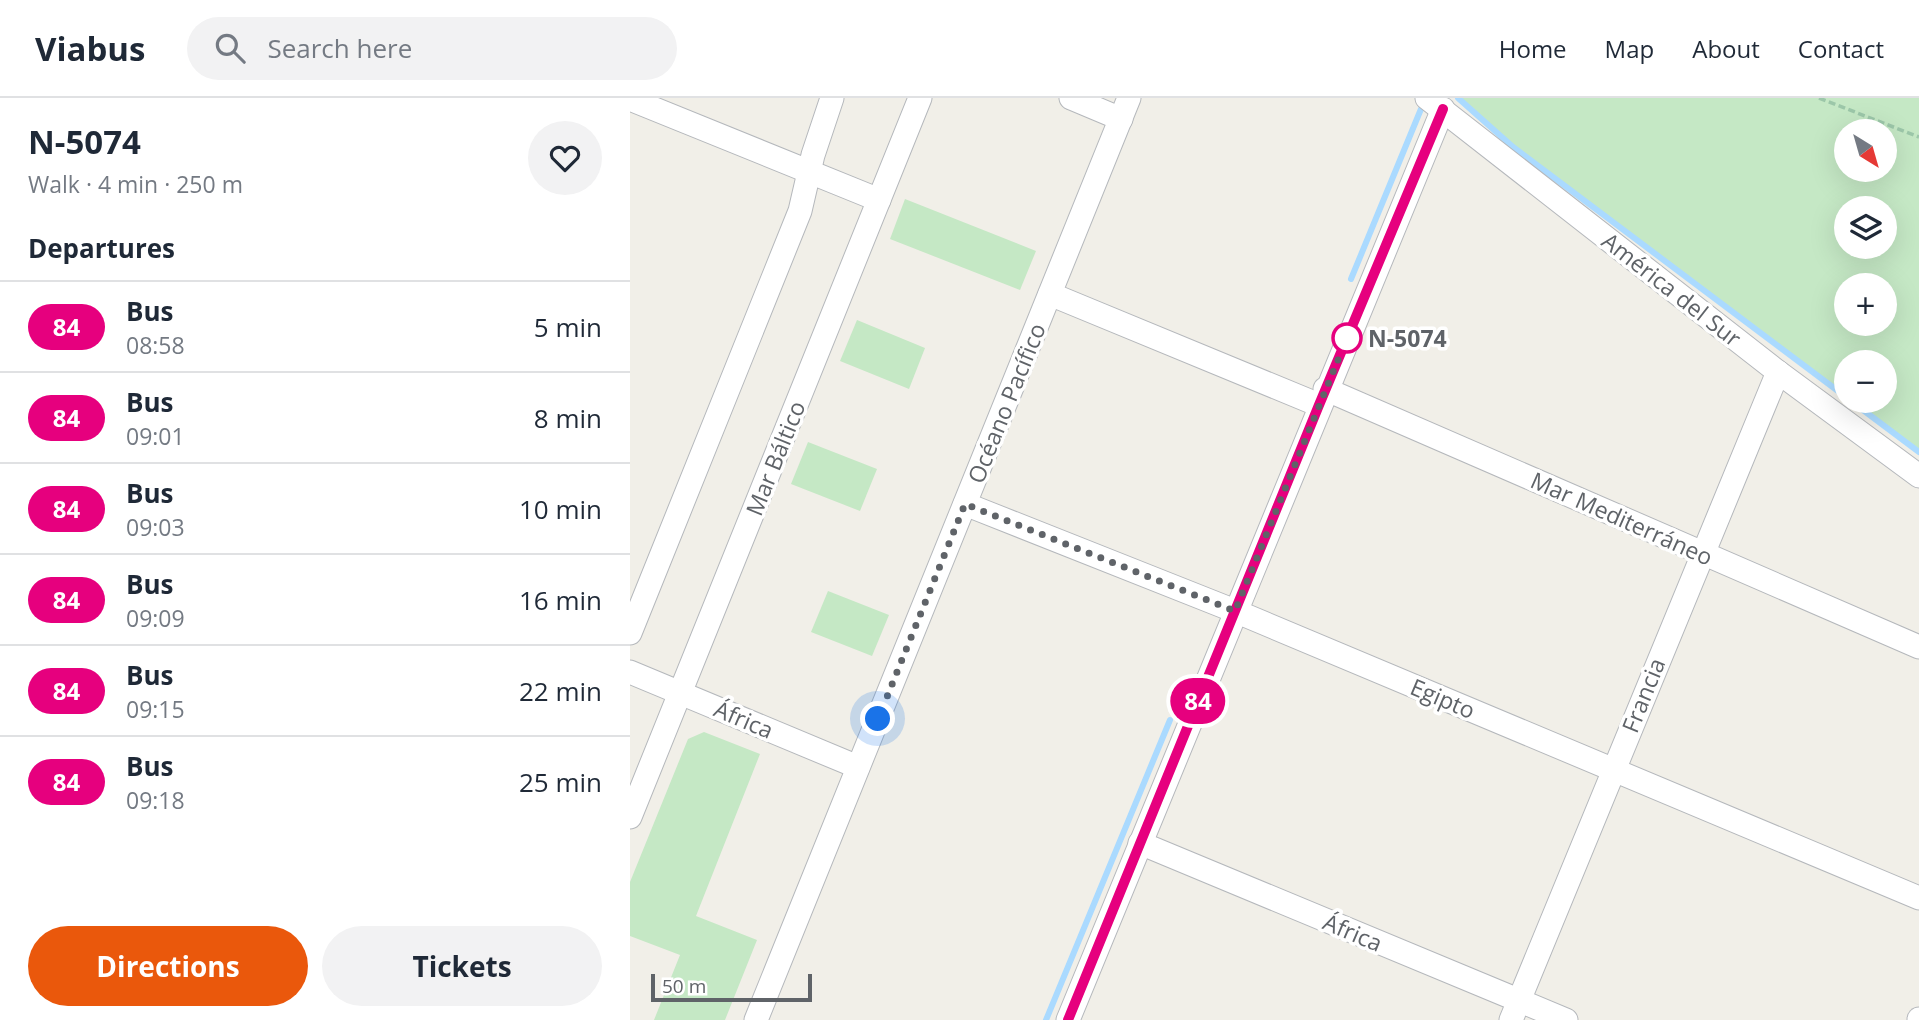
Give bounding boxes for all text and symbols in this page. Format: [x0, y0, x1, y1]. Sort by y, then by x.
search box [187, 17, 677, 80]
text: Viabus [35, 26, 145, 71]
icon: search [211, 29, 249, 67]
text: Search here [267, 30, 412, 66]
text: Home [1499, 32, 1567, 65]
text: Map [1605, 32, 1654, 65]
text: About [1692, 32, 1760, 65]
text: Contact [1798, 32, 1884, 65]
text: N-5074 [28, 119, 141, 164]
north arrow [1834, 119, 1897, 182]
map controls [1834, 119, 1897, 413]
button: heart [528, 121, 602, 195]
text: Walk · 4 min · 250 m [28, 168, 243, 200]
button: layers [1834, 196, 1897, 259]
street label: América del Sur [1596, 224, 1749, 354]
text: Departures [28, 230, 175, 266]
button: + [1834, 273, 1897, 336]
text: Bus [126, 293, 173, 329]
text: 5 min [534, 309, 602, 345]
text: 84 [53, 310, 80, 343]
street label: Océano Pacífico [959, 318, 1053, 488]
place label: N-5074 [1368, 322, 1447, 354]
marker: N-5074 [1332, 323, 1362, 353]
text: 08:58 [126, 329, 185, 361]
button: − [1834, 350, 1897, 413]
text: Bus [126, 384, 173, 420]
street label: Mar Báltico [737, 396, 813, 520]
text: 8 min [534, 400, 602, 436]
text: 84 [53, 401, 80, 434]
text: 09:01 [126, 420, 185, 452]
street label: Mar Mediterráneo [1526, 464, 1718, 572]
text: Bus [126, 475, 173, 511]
text: 10 min [519, 491, 602, 527]
text: 84 [53, 492, 80, 525]
text: 09:03 [126, 511, 185, 543]
text: Bus [126, 566, 173, 602]
text: 16 min [519, 582, 602, 618]
text: 84 [53, 583, 80, 616]
text: 09:09 [126, 602, 185, 634]
street label: Francia [1614, 653, 1672, 737]
text: Bus [126, 657, 173, 693]
street label: Egipto [1406, 670, 1480, 726]
text: 22 min [519, 673, 602, 709]
text: 84 [53, 674, 80, 707]
line badge: 84 [1166, 678, 1230, 724]
text: 84 [1184, 684, 1212, 717]
street label: África [710, 692, 778, 746]
text: 09:15 [126, 693, 185, 725]
your location [860, 701, 895, 736]
text: Bus [126, 748, 173, 784]
text: 25 min [519, 764, 602, 800]
text: 84 [53, 765, 80, 798]
text: 09:18 [126, 784, 185, 816]
street label: África [1319, 905, 1387, 959]
button: Directions [28, 926, 308, 1006]
button: Tickets [322, 926, 602, 1006]
scale bar [651, 971, 812, 1003]
text: 50 m [662, 973, 706, 999]

